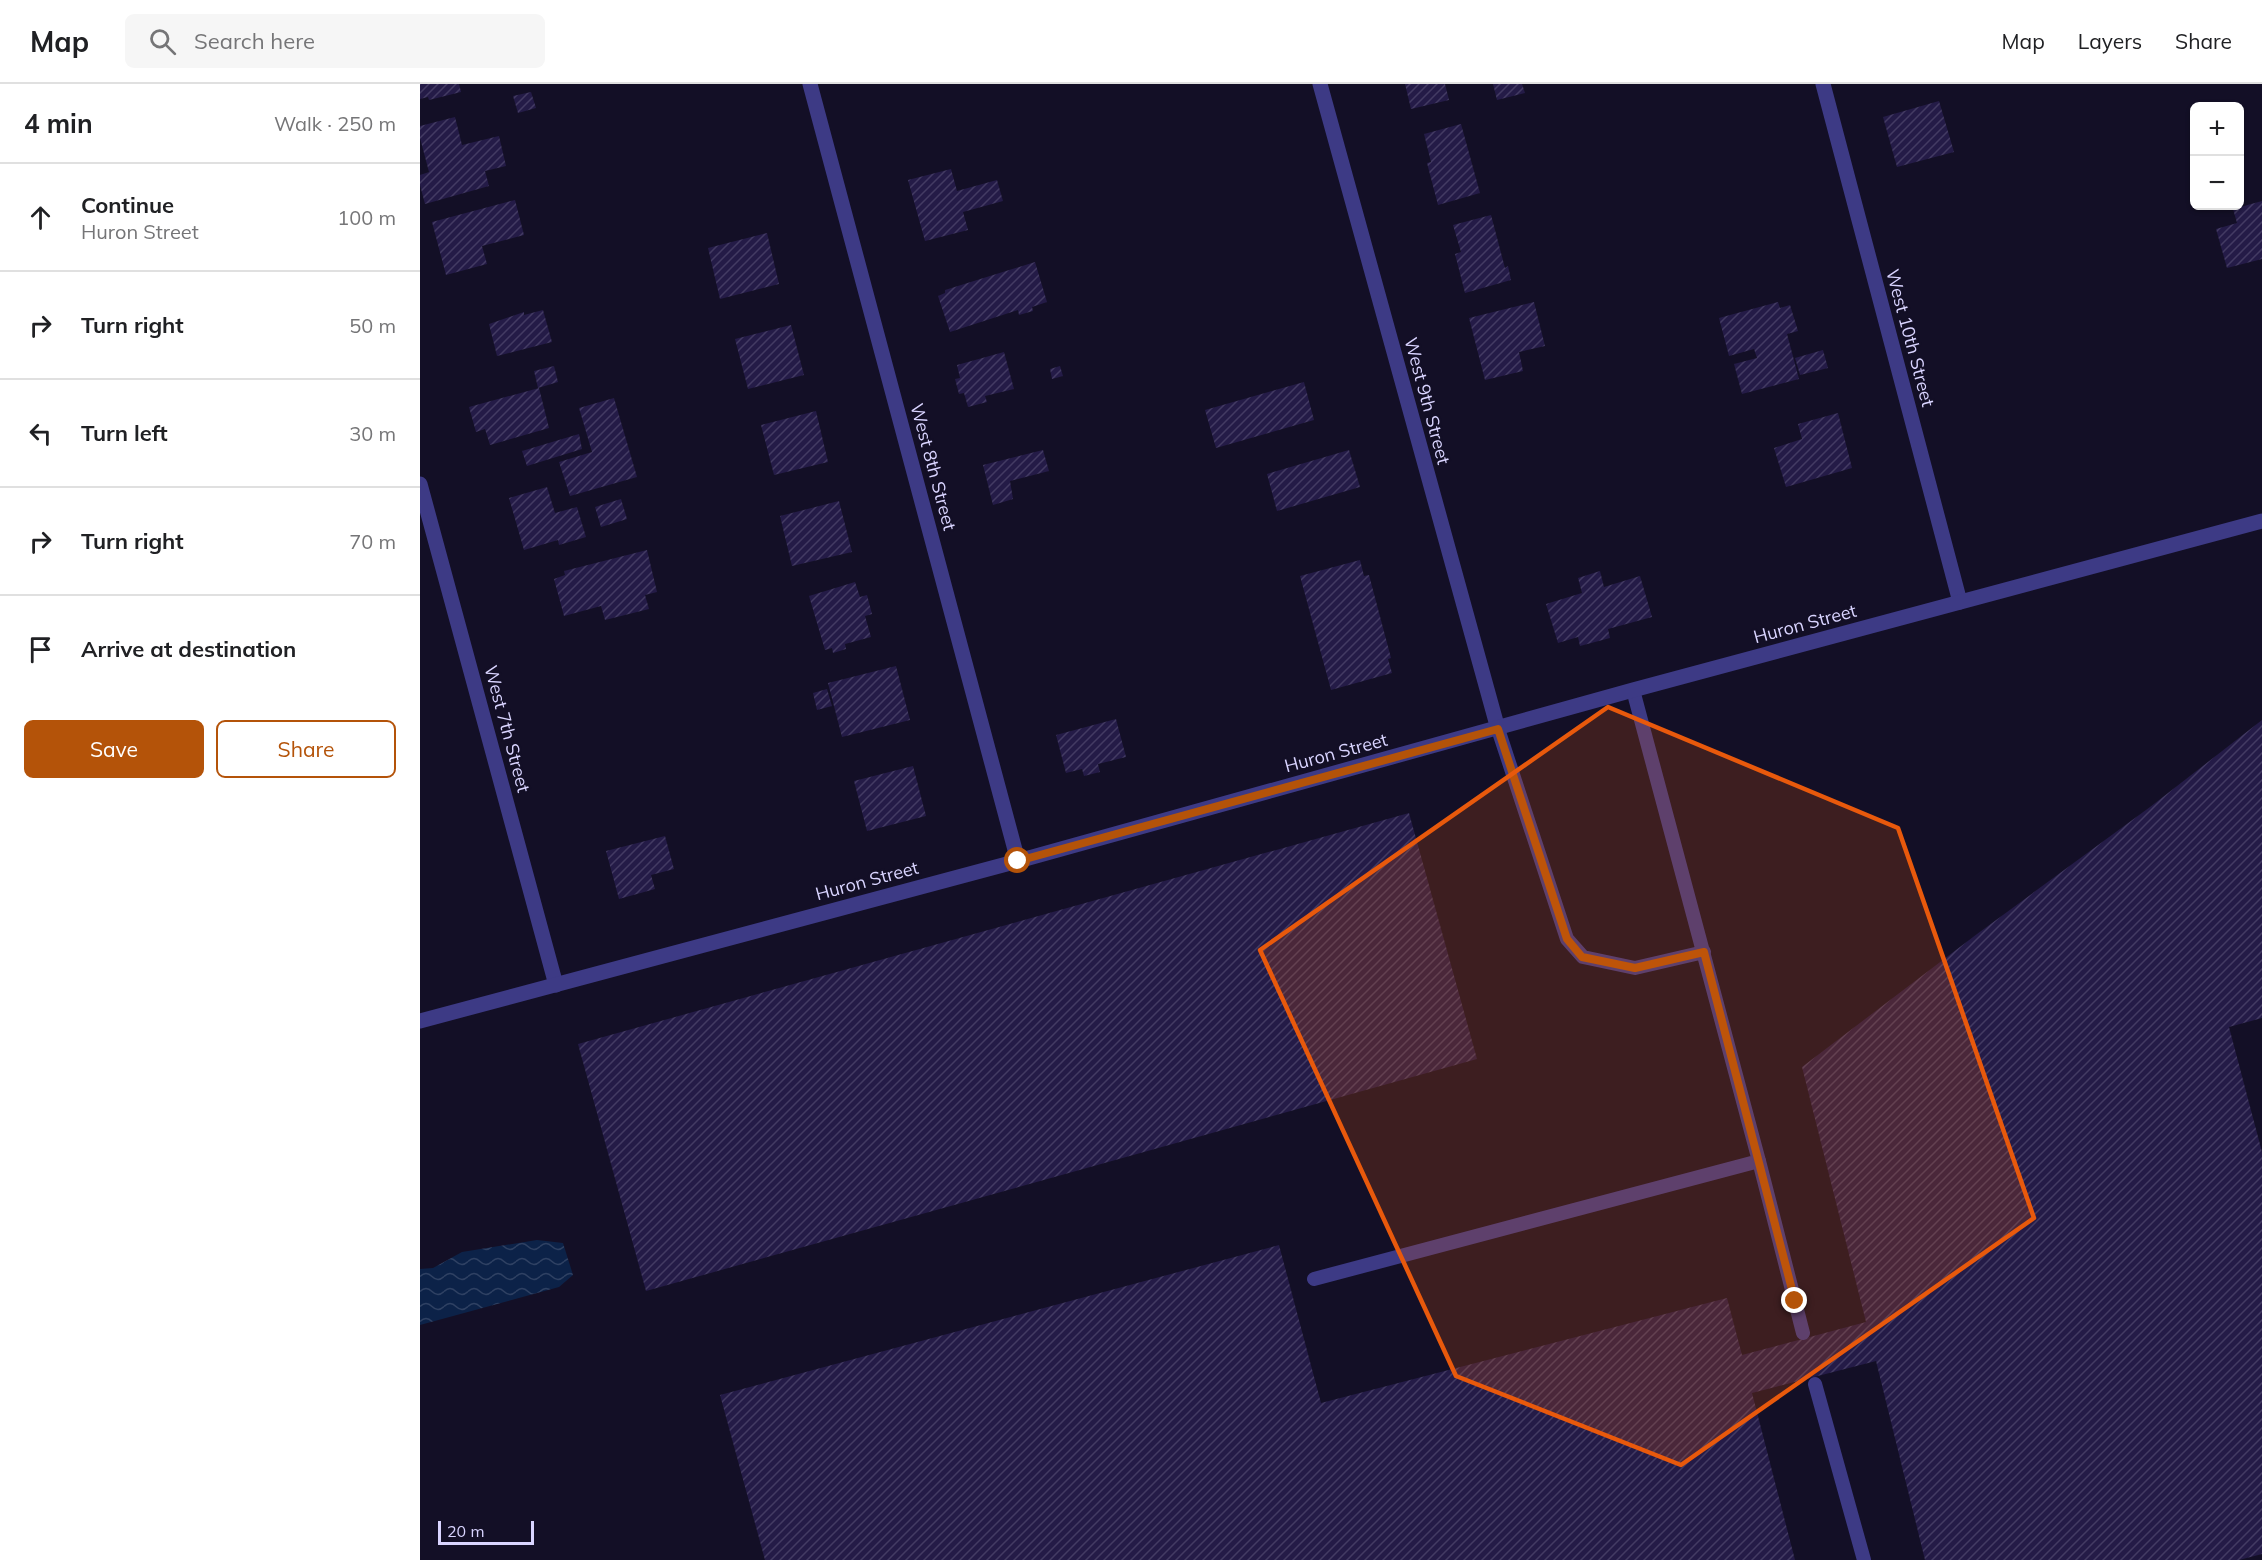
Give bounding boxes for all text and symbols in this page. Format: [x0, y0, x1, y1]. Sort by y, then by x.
search box [125, 14, 545, 68]
text: Map [30, 24, 89, 59]
icon: search [146, 25, 179, 58]
text: Search here [194, 27, 315, 55]
text: Map [2002, 28, 2045, 54]
text: Layers [2078, 28, 2142, 54]
text: Share [2175, 28, 2232, 54]
map controls [2190, 102, 2244, 210]
button: + [2190, 102, 2244, 156]
text: 4 min [24, 107, 93, 140]
text: Walk · 250 m [274, 111, 396, 136]
button: − [2190, 156, 2244, 210]
text: Continue [81, 191, 174, 219]
icon: ahead [24, 201, 57, 234]
text: 100 m [337, 205, 396, 230]
text: Huron Street [81, 219, 199, 244]
street label: West 10th Street [1881, 267, 1940, 409]
icon: right [24, 309, 57, 342]
text: Turn right [81, 311, 184, 339]
text: 50 m [349, 313, 396, 338]
street label: West 9th Street [1399, 335, 1456, 467]
street label: West 8th Street [905, 401, 962, 533]
icon: left [24, 417, 57, 450]
text: Turn left [81, 419, 168, 447]
text: 30 m [349, 421, 396, 446]
icon: right [24, 525, 57, 558]
text: Turn right [81, 527, 184, 555]
text: 70 m [349, 529, 396, 554]
street label: Huron Street [1751, 599, 1859, 648]
icon: arrive [24, 633, 57, 666]
text: Arrive at destination [81, 635, 296, 663]
street label: West 7th Street [479, 663, 536, 795]
button: Save [24, 720, 204, 778]
button: Share [216, 720, 396, 778]
street label: Huron Street [1282, 728, 1390, 777]
route start [1004, 847, 1030, 873]
street label: Huron Street [813, 856, 921, 905]
route end [1781, 1287, 1807, 1313]
scale bar [438, 1518, 534, 1546]
text: 20 m [447, 1521, 484, 1541]

